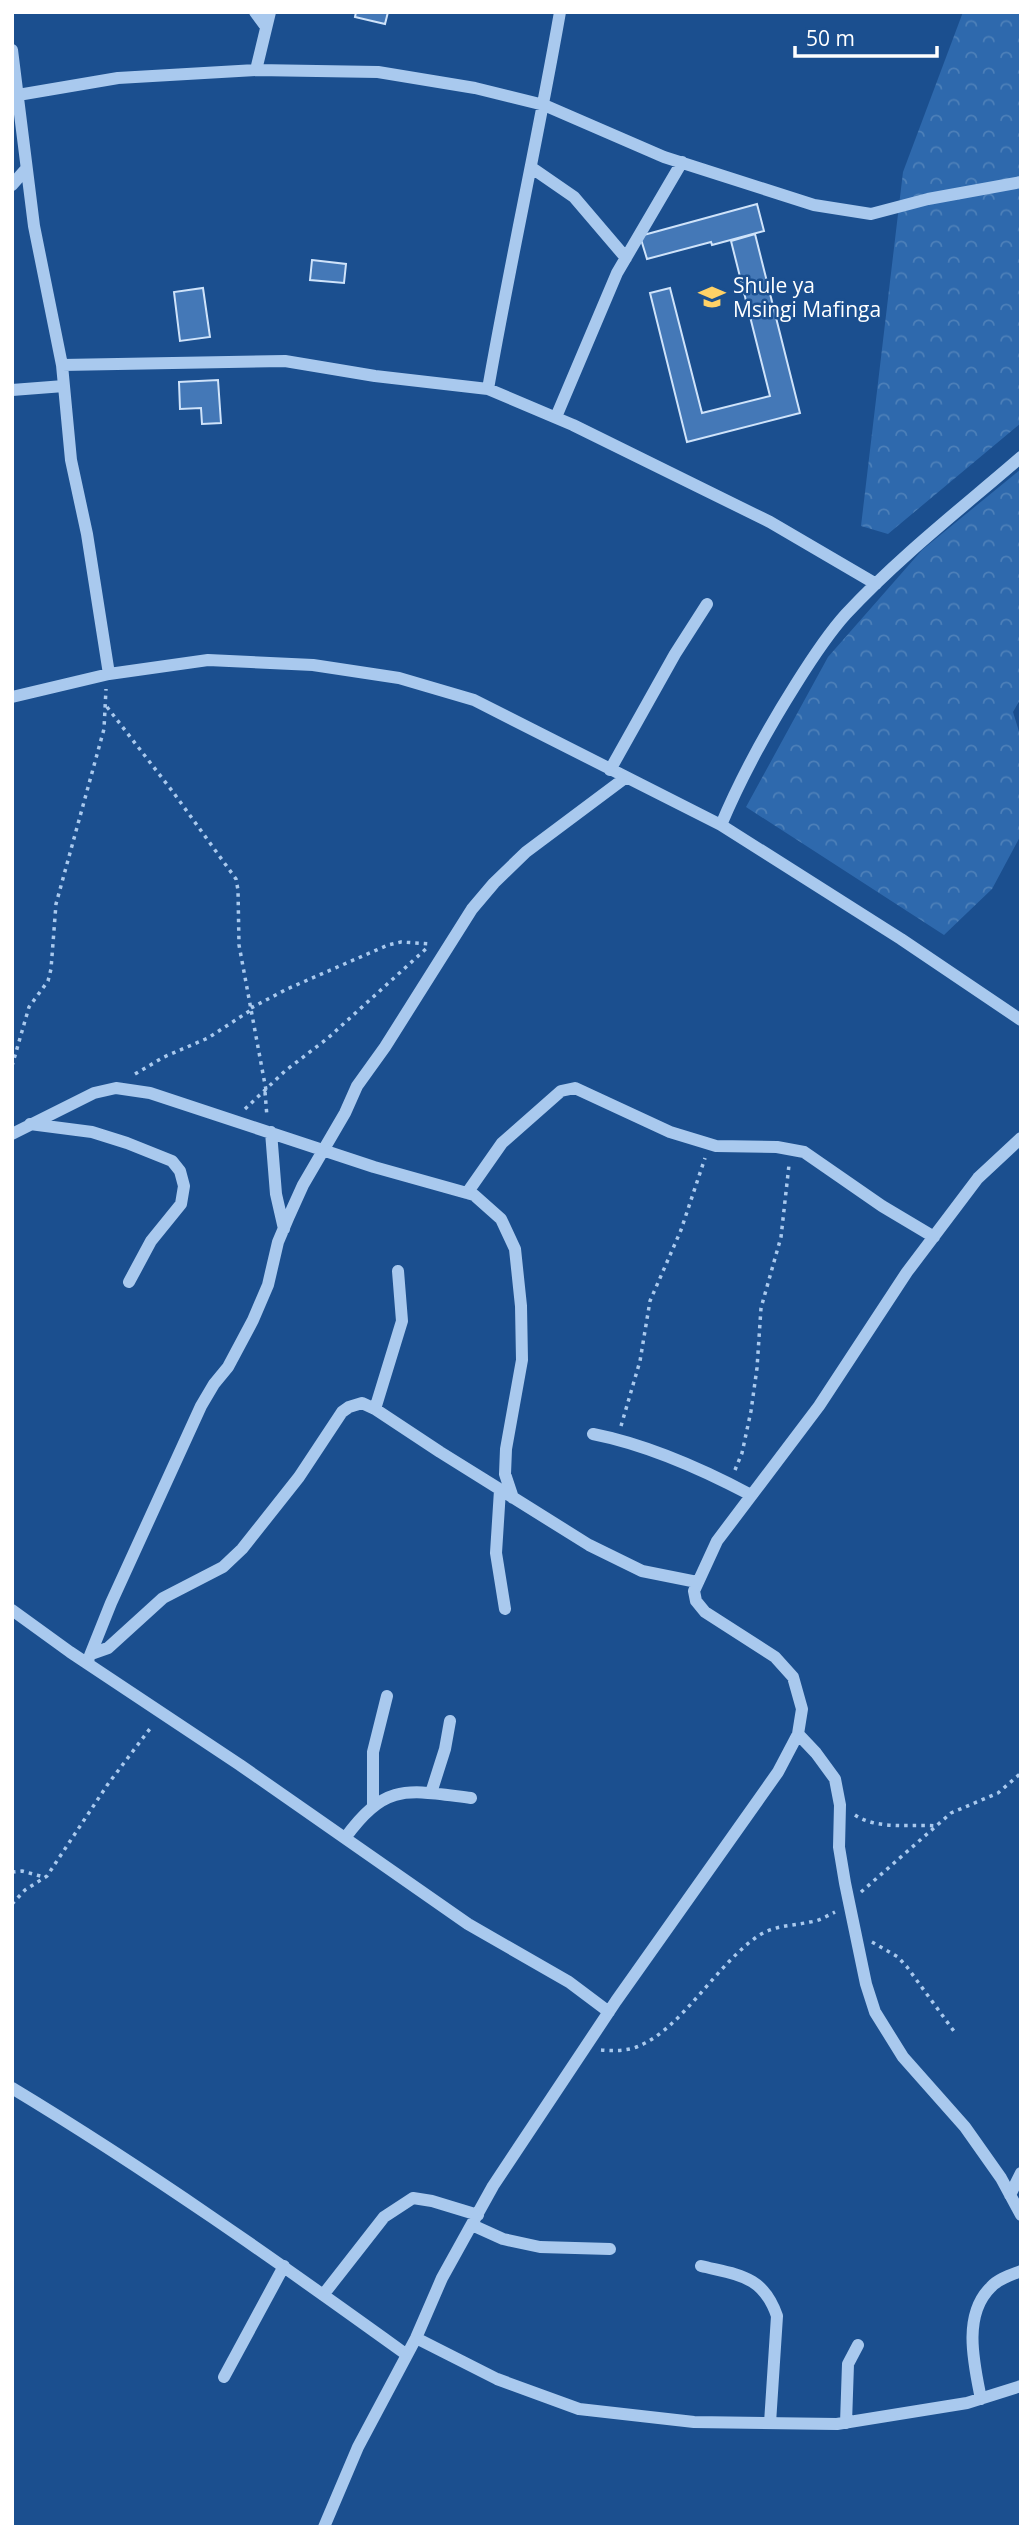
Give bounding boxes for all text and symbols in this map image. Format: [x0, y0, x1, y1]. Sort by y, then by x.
scale bar [795, 14, 937, 58]
text: 50 m [806, 24, 855, 52]
place label: Shule ya Msingi Mafinga [733, 271, 881, 323]
school or university icon: Shule ya Msingi Mafinga [697, 282, 727, 312]

